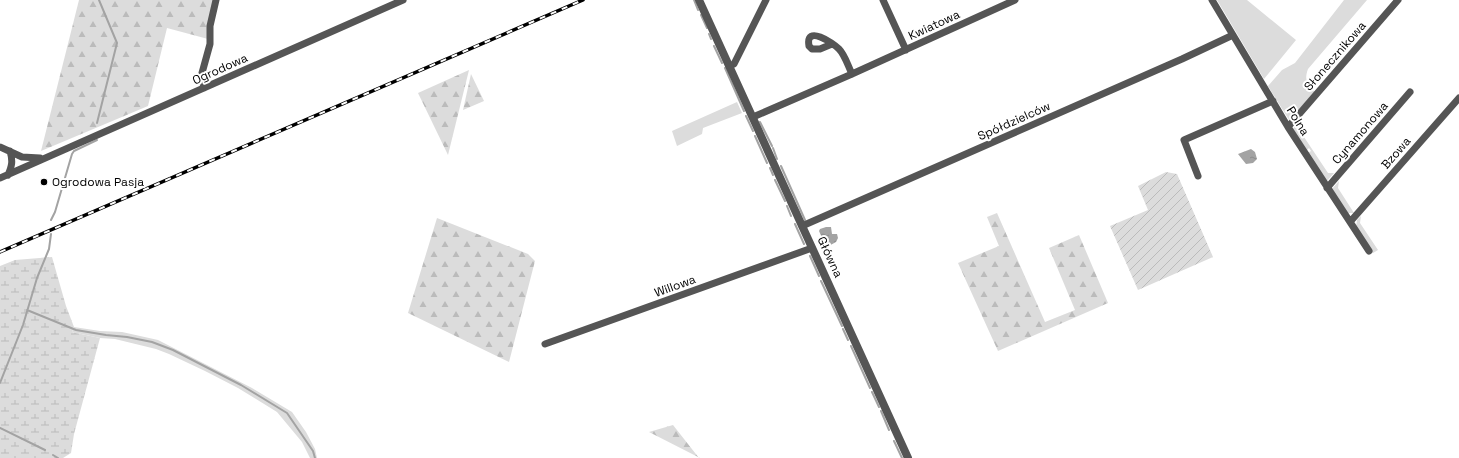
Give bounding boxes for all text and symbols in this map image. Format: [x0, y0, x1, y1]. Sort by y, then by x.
street label: Kwiatowa [906, 6, 962, 44]
street label: Słonecznikowa [1300, 18, 1370, 94]
street label: Ogrodowa [190, 50, 250, 88]
street label: Spółdzielców [975, 98, 1053, 144]
street label: Cynamonowa [1328, 98, 1392, 168]
street label: Polna [1283, 103, 1313, 139]
street label: Bzowa [1378, 133, 1414, 172]
place label: Ogrodowa Pasja [52, 174, 144, 190]
marker: Ogrodowa Pasja [39, 177, 49, 187]
street label: Główna [814, 234, 846, 280]
street label: Willowa [652, 271, 698, 301]

